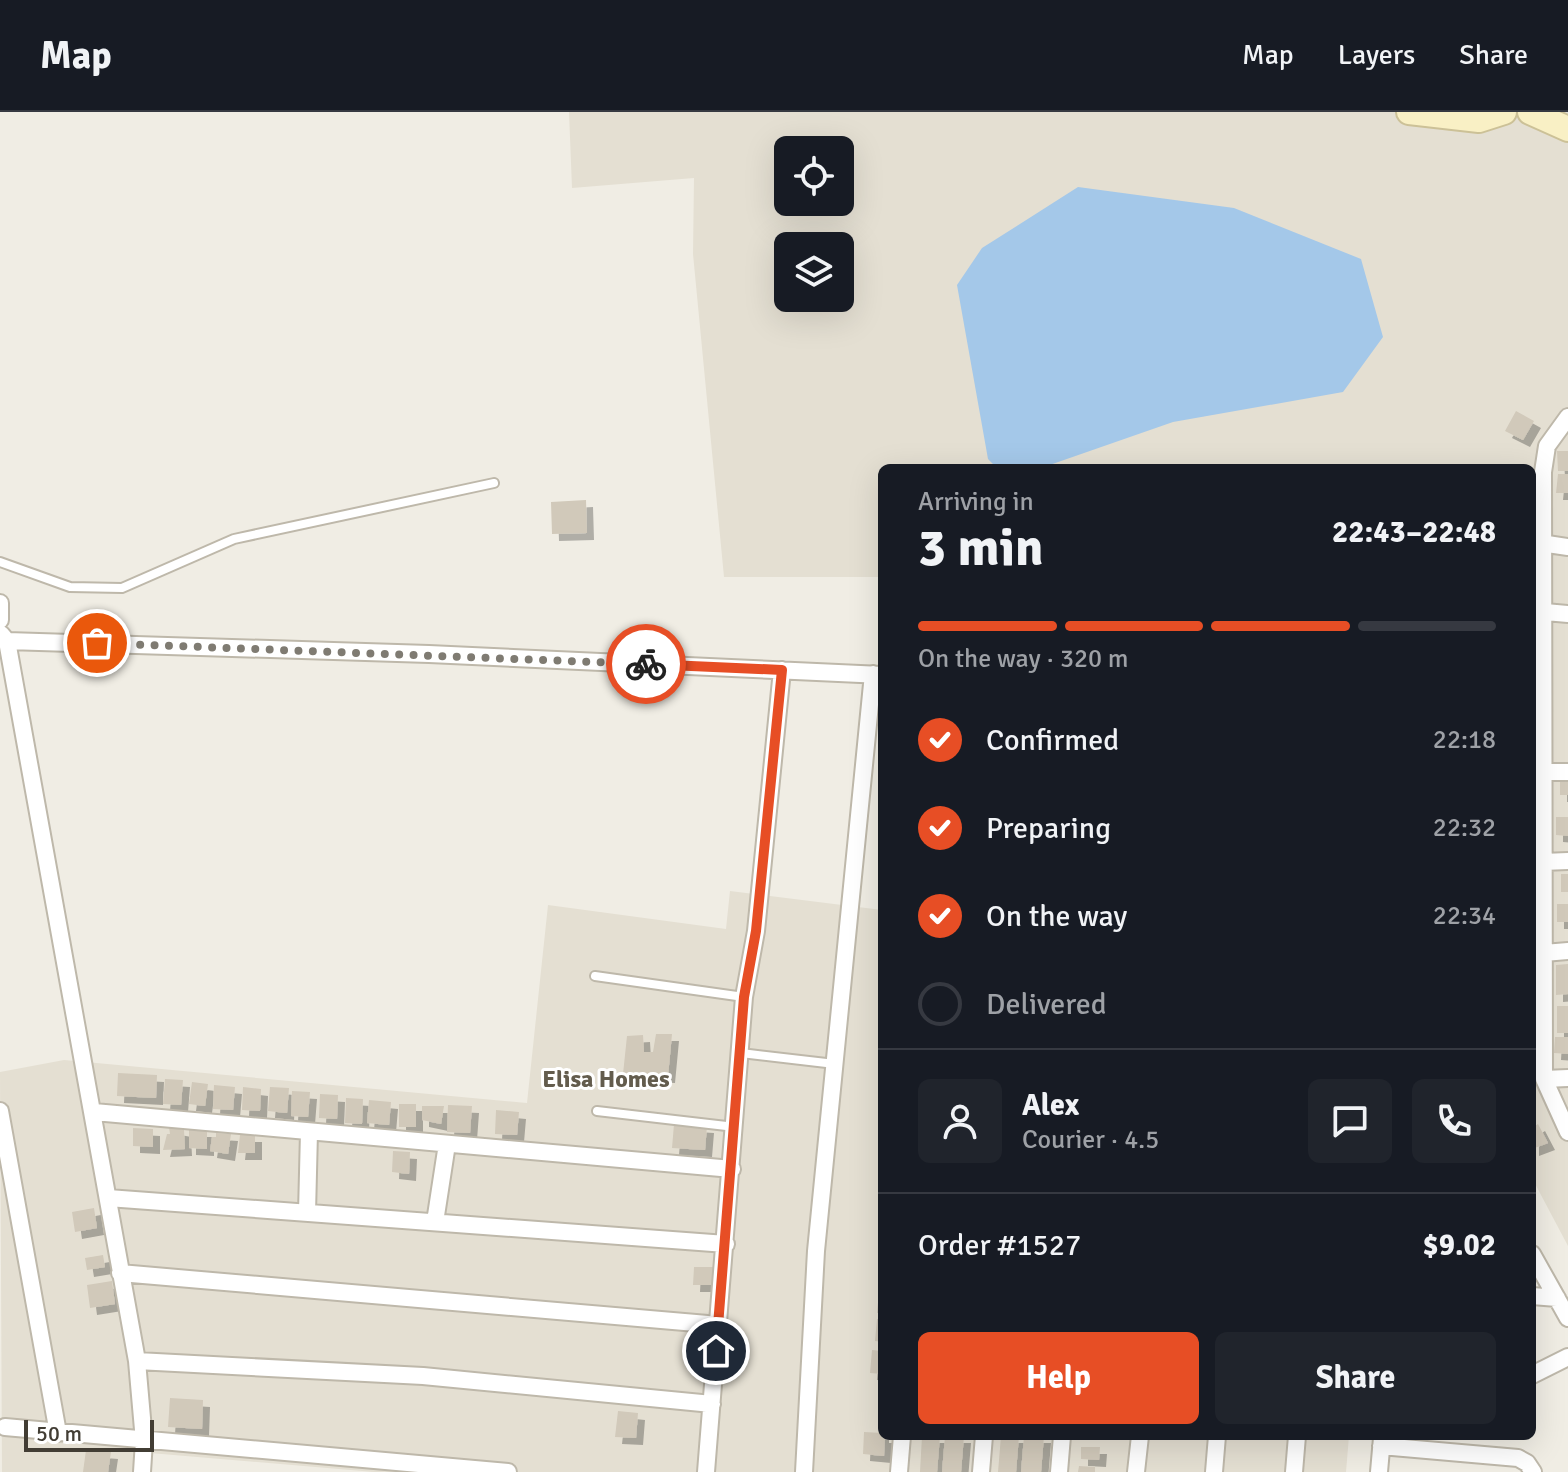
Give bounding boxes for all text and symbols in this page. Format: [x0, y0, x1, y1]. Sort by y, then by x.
text: Map [40, 32, 112, 79]
text: Map [1242, 38, 1294, 72]
text: Layers [1338, 38, 1415, 72]
text: Share [1459, 38, 1528, 72]
map controls [774, 136, 854, 312]
button: locate [774, 136, 854, 216]
button: layers [774, 232, 854, 312]
text: Arriving in [918, 486, 1034, 518]
text: 22:43–22:48 [1332, 514, 1496, 551]
text: 3 min [918, 516, 1044, 580]
pin [63, 609, 131, 677]
icon: bag [75, 621, 119, 665]
courier [606, 624, 686, 704]
icon: bike [624, 642, 668, 686]
text: On the way · 320 m [918, 643, 1128, 675]
icon: check [918, 718, 962, 762]
text: Confirmed [986, 722, 1119, 759]
text: 22:18 [1433, 724, 1496, 756]
icon: check [918, 806, 962, 850]
text: Preparing [986, 810, 1111, 847]
text: 22:32 [1433, 812, 1496, 844]
icon: check [918, 894, 962, 938]
text: On the way [986, 898, 1127, 935]
text: 22:34 [1433, 900, 1496, 932]
text: Delivered [986, 986, 1107, 1023]
district label: Elisa Homes [542, 1064, 670, 1094]
button: person [918, 1079, 1002, 1163]
button: chat [1308, 1079, 1392, 1163]
button: phone [1412, 1079, 1496, 1163]
text: Alex [1022, 1087, 1079, 1124]
text: Courier · 4.5 [1022, 1124, 1159, 1156]
text: Order #1527 [918, 1227, 1081, 1264]
text: $9.02 [1423, 1227, 1496, 1264]
pin [682, 1317, 750, 1385]
icon: home [694, 1329, 738, 1373]
button: Help [918, 1332, 1199, 1424]
button: Share [1215, 1332, 1496, 1424]
scale bar [24, 1416, 154, 1452]
text: 50 m [36, 1420, 82, 1447]

